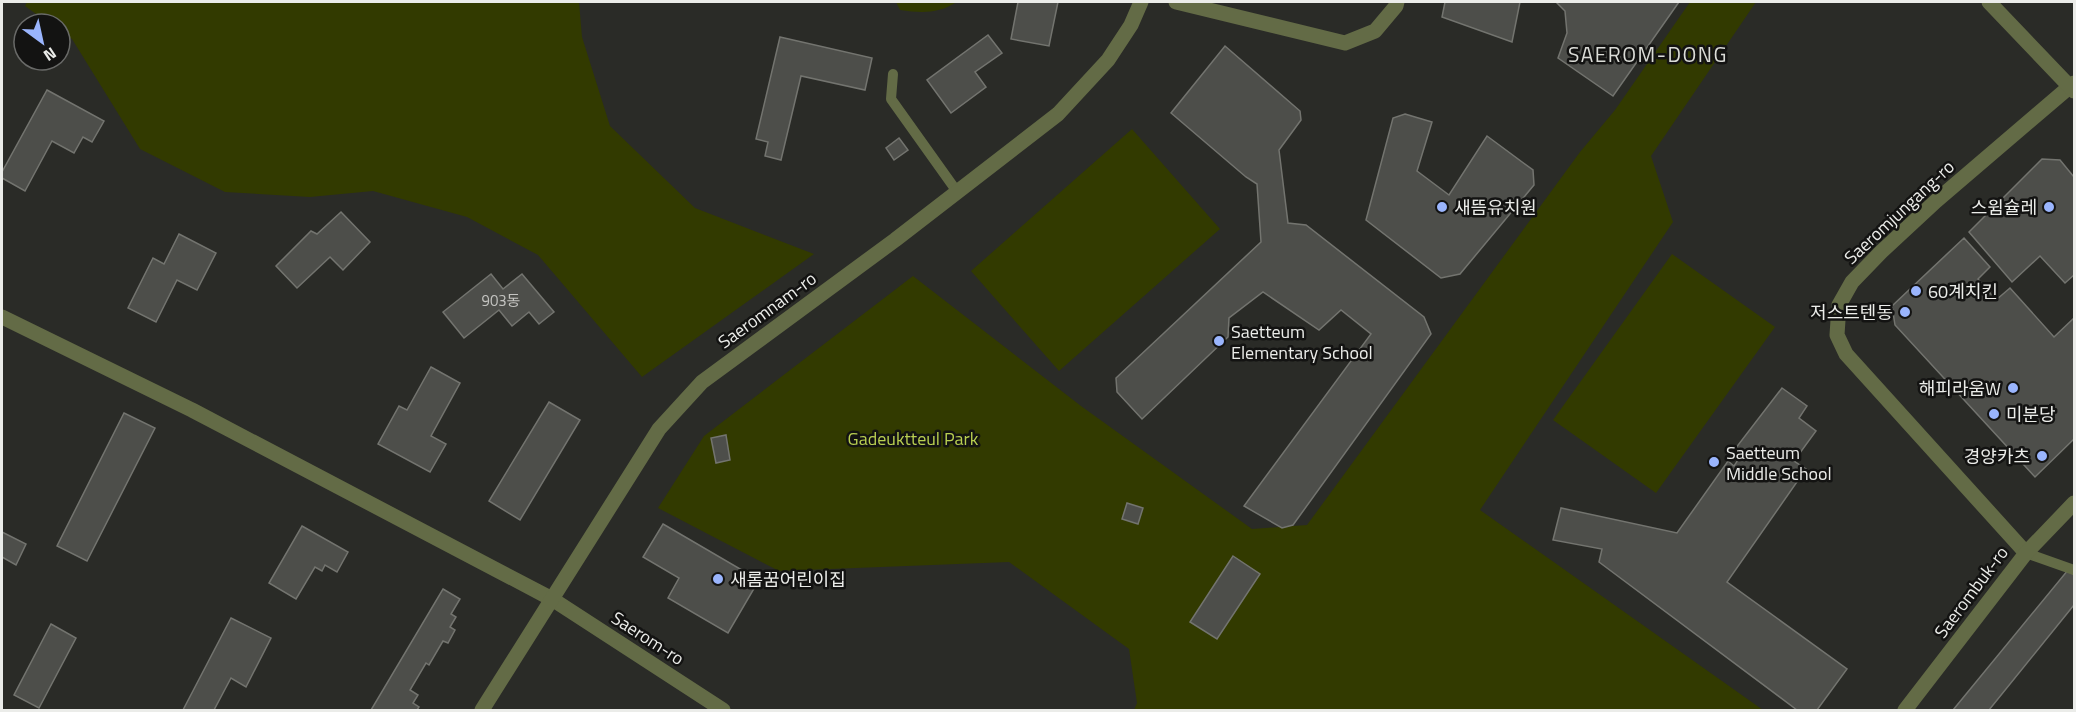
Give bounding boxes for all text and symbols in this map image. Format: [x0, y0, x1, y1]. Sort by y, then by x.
north arrow [12, 12, 72, 72]
district label: SAEROM-DONG [1568, 38, 1728, 70]
text: N [39, 41, 61, 68]
street label: Saeromjungang-ro [1838, 154, 1960, 270]
place label: 새뜸유치원 [1454, 194, 1537, 221]
place label: 스윔슐레 [1971, 194, 2037, 221]
marker: 새뜸유치원 [1435, 200, 1449, 214]
marker: 스윔슐레 [2042, 200, 2056, 214]
street label: Saeromnam-ro [712, 265, 822, 355]
place label: 60계치킨 [1928, 278, 1998, 305]
marker: 60계치킨 [1909, 284, 1923, 298]
house number: 903동 [481, 289, 521, 312]
place label: 저스트텐동 [1810, 299, 1893, 326]
marker: 저스트텐동 [1898, 305, 1912, 319]
place label: Saetteum Elementary School [1231, 318, 1373, 366]
marker: Saetteum Elementary School [1212, 334, 1226, 348]
place label: 해피라움W [1919, 375, 2001, 402]
marker: 해피라움W [2006, 381, 2020, 395]
place label: 미분당 [2006, 401, 2056, 428]
marker: 미분당 [1987, 407, 2001, 421]
park label: Gadeuktteul Park [848, 425, 979, 452]
place label: Saetteum Middle School [1726, 439, 1832, 487]
place label: 경양카츠 [1964, 443, 2030, 470]
marker: 경양카츠 [2035, 449, 2049, 463]
marker: Saetteum Middle School [1707, 455, 1721, 469]
street label: Saerombuk-ro [1927, 540, 2015, 644]
place label: 새롬꿈어린이집 [730, 566, 846, 593]
marker: 새롬꿈어린이집 [711, 572, 725, 586]
street label: Saerom-ro [606, 604, 690, 672]

